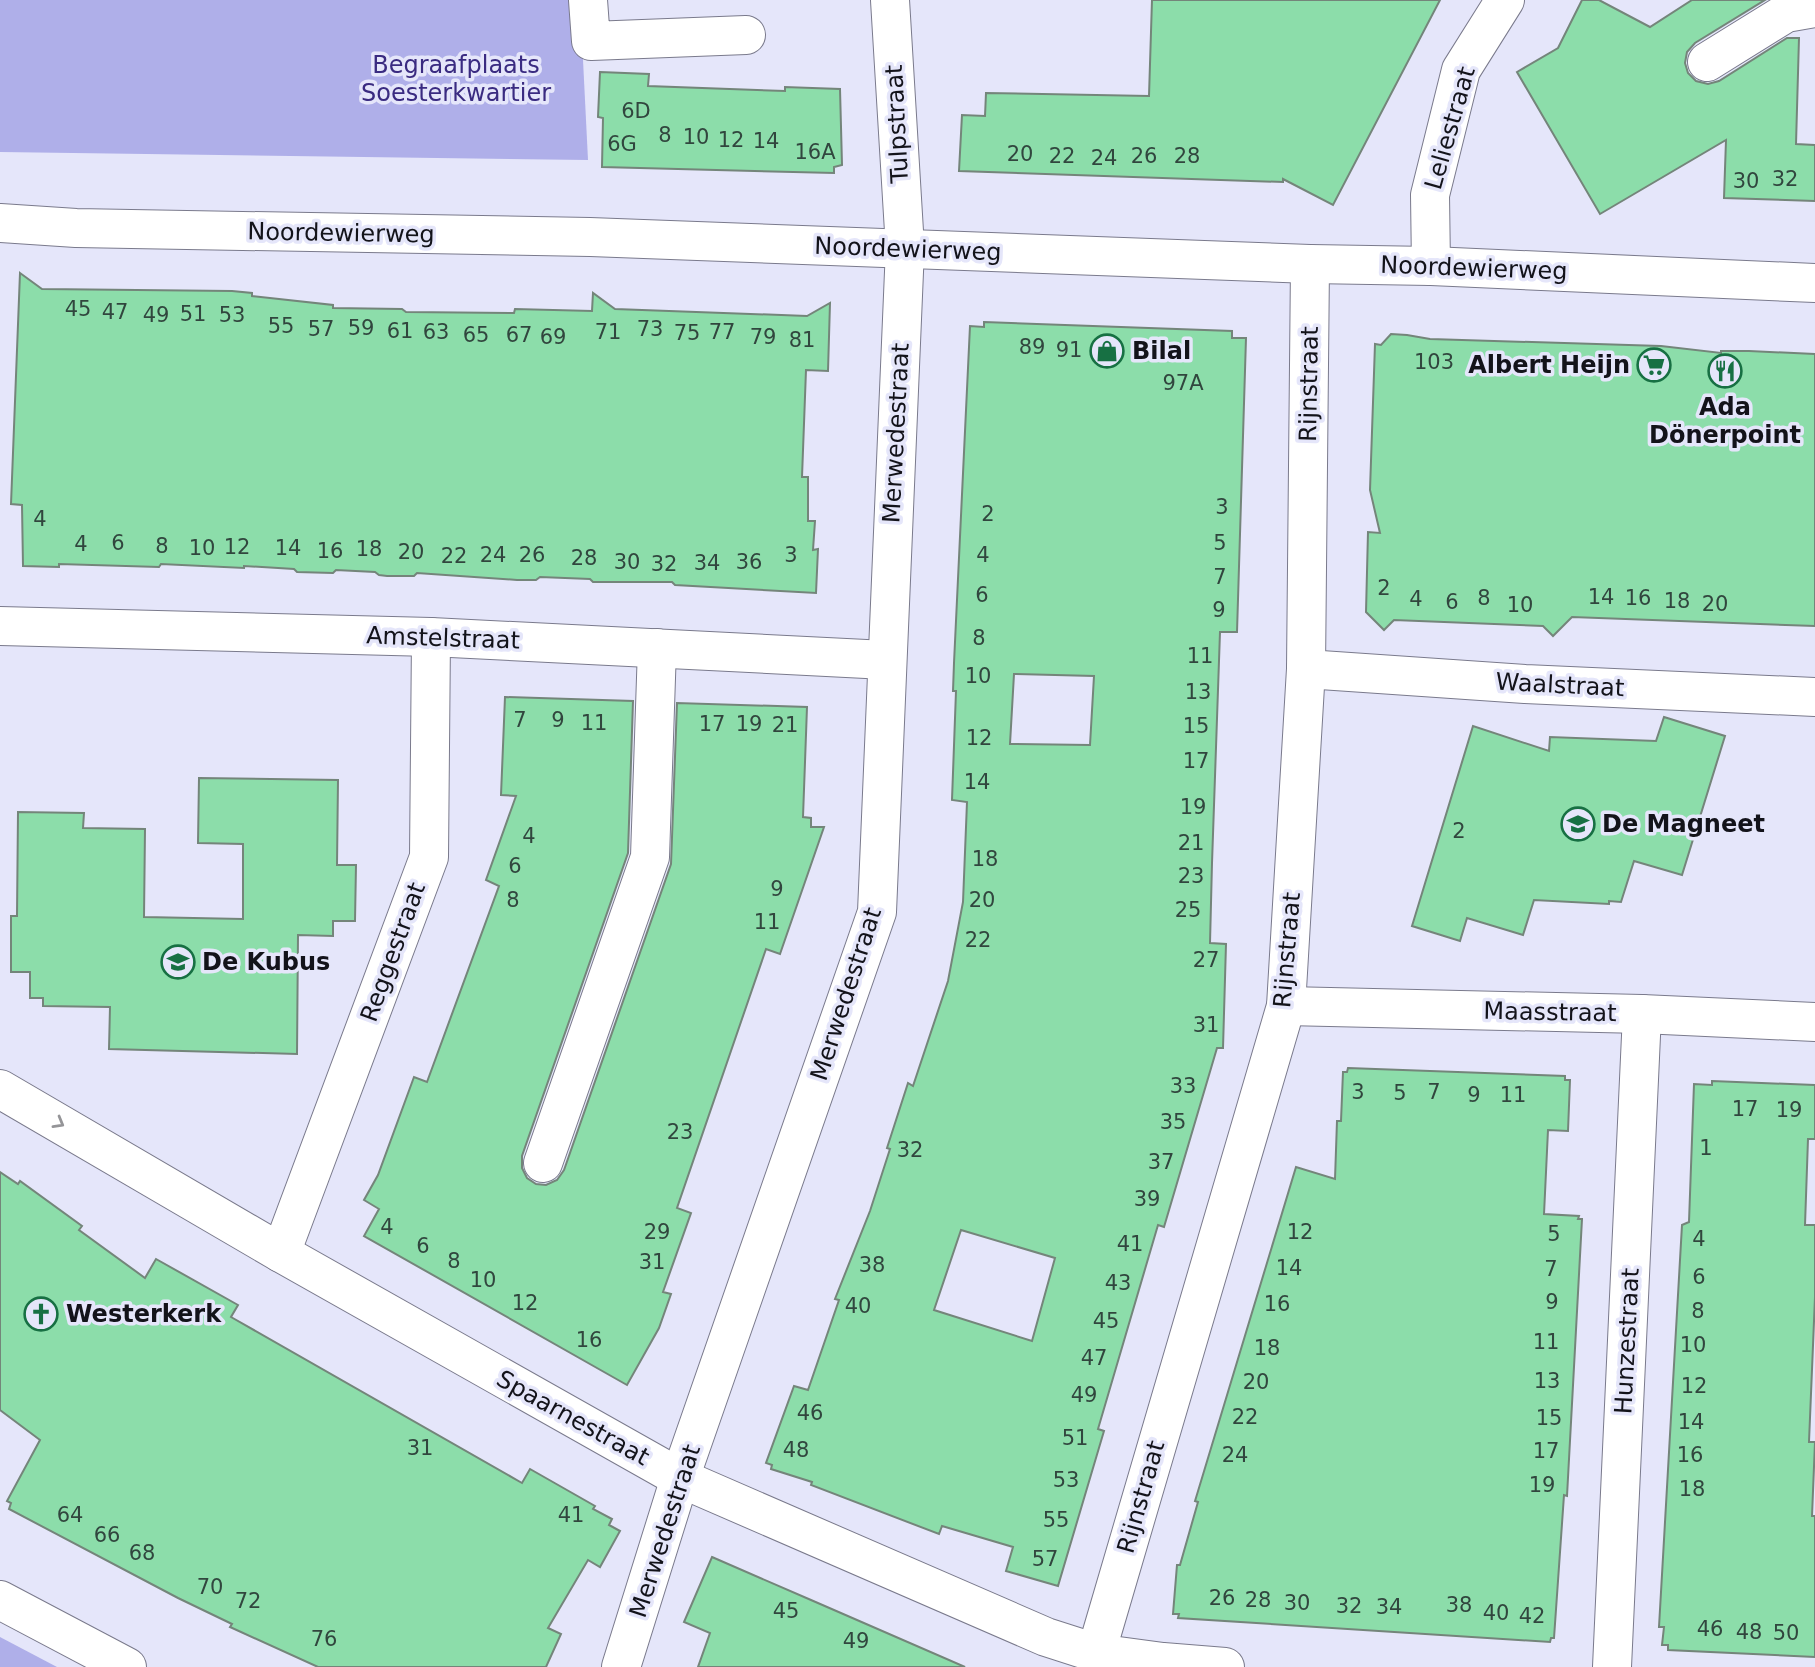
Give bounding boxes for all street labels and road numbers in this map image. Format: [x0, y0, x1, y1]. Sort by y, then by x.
street label: Leliestraat [1419, 63, 1481, 193]
street label: Tulpstraat [880, 64, 914, 185]
street label: Noordewierweg [247, 217, 435, 249]
street label: Noordewierweg [814, 232, 1002, 266]
street label: Noordewierweg [1380, 251, 1568, 285]
street label: Rijnstraat [1294, 326, 1324, 442]
street label: Merwedestraat [877, 342, 915, 524]
street label: Amstelstraat [366, 621, 520, 655]
street label: Waalstraat [1495, 668, 1625, 702]
street label: Reggestraat [355, 879, 431, 1025]
street label: Rijnstraat [1268, 891, 1306, 1009]
street label: Merwedestraat [805, 904, 887, 1084]
street label: Maasstraat [1483, 997, 1617, 1027]
street label: Hunzestraat [1609, 1267, 1645, 1415]
street label: Spaarnestraat [492, 1365, 654, 1471]
street label: Rijnstraat [1112, 1437, 1170, 1557]
street label: Merwedestraat [624, 1441, 706, 1621]

